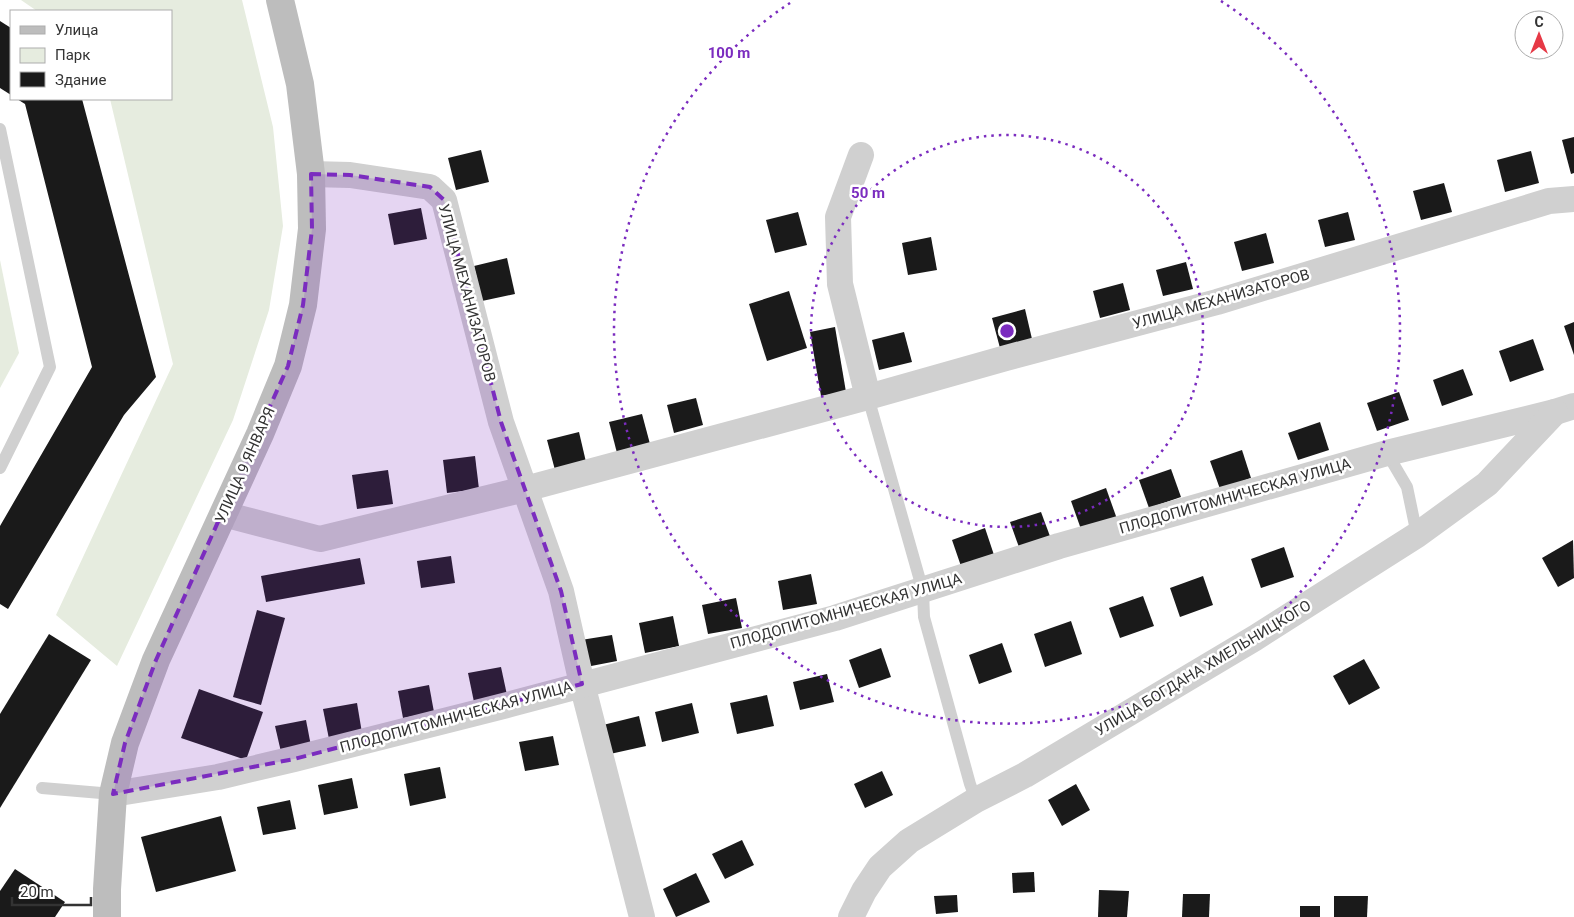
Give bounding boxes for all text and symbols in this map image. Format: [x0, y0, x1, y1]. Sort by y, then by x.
legend [10, 10, 172, 100]
north arrow [1514, 10, 1564, 60]
text: С [1534, 14, 1544, 30]
text: Улица [55, 21, 98, 39]
text: 100 m [708, 44, 750, 62]
text: Парк [55, 46, 90, 64]
text: Здание [55, 71, 106, 89]
text: 50 m [851, 184, 885, 202]
street label: УЛИЦА МЕХАНИЗАТОРОВ [435, 202, 499, 384]
street label: УЛИЦА МЕХАНИЗАТОРОВ [1131, 265, 1311, 333]
centre of rings [998, 322, 1016, 340]
street label: УЛИЦА 9 ЯНВАРЯ [211, 404, 279, 526]
street label: ПЛОДОПИТОМНИЧЕСКАЯ УЛИЦА [1117, 454, 1353, 538]
street label: ПЛОДОПИТОМНИЧЕСКАЯ УЛИЦА [728, 569, 964, 653]
street label: УЛИЦА БОГДАНА ХМЕЛЬНИЦКОГО [1092, 596, 1314, 740]
street label: ПЛОДОПИТОМНИЧЕСКАЯ УЛИЦА [338, 677, 574, 757]
scale bar [12, 874, 91, 906]
text: 20 m [20, 883, 54, 901]

